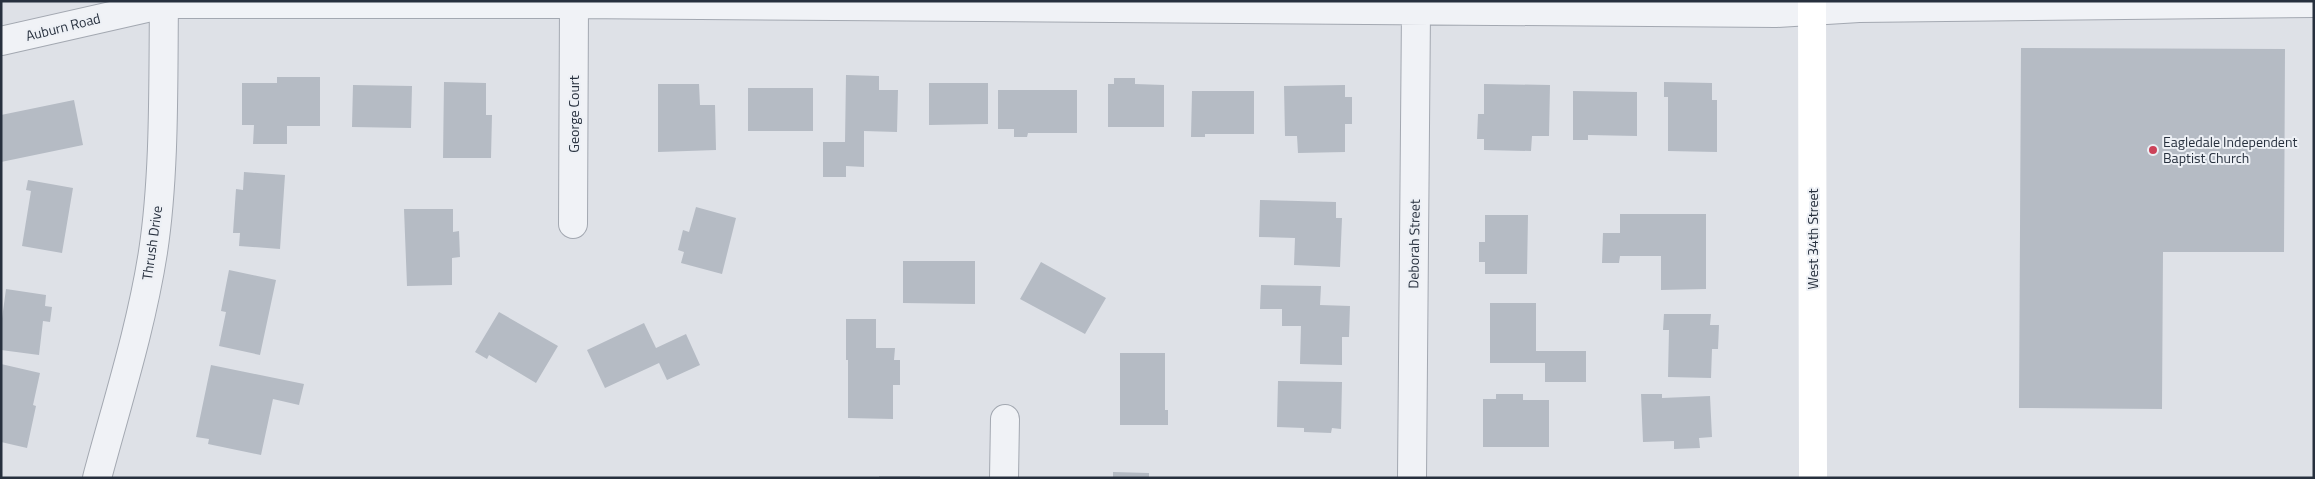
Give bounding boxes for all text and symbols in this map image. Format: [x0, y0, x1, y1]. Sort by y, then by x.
street label: Auburn Road [23, 7, 102, 46]
street label: George Court [563, 75, 584, 153]
place label: Eagledale Independent Baptist Church [2163, 131, 2297, 168]
marker: Eagledale Independent Baptist Church [2147, 144, 2159, 156]
street label: West 34th Street [1802, 188, 1823, 289]
street label: Deborah Street [1402, 199, 1425, 289]
street label: Thrush Drive [136, 204, 167, 281]

